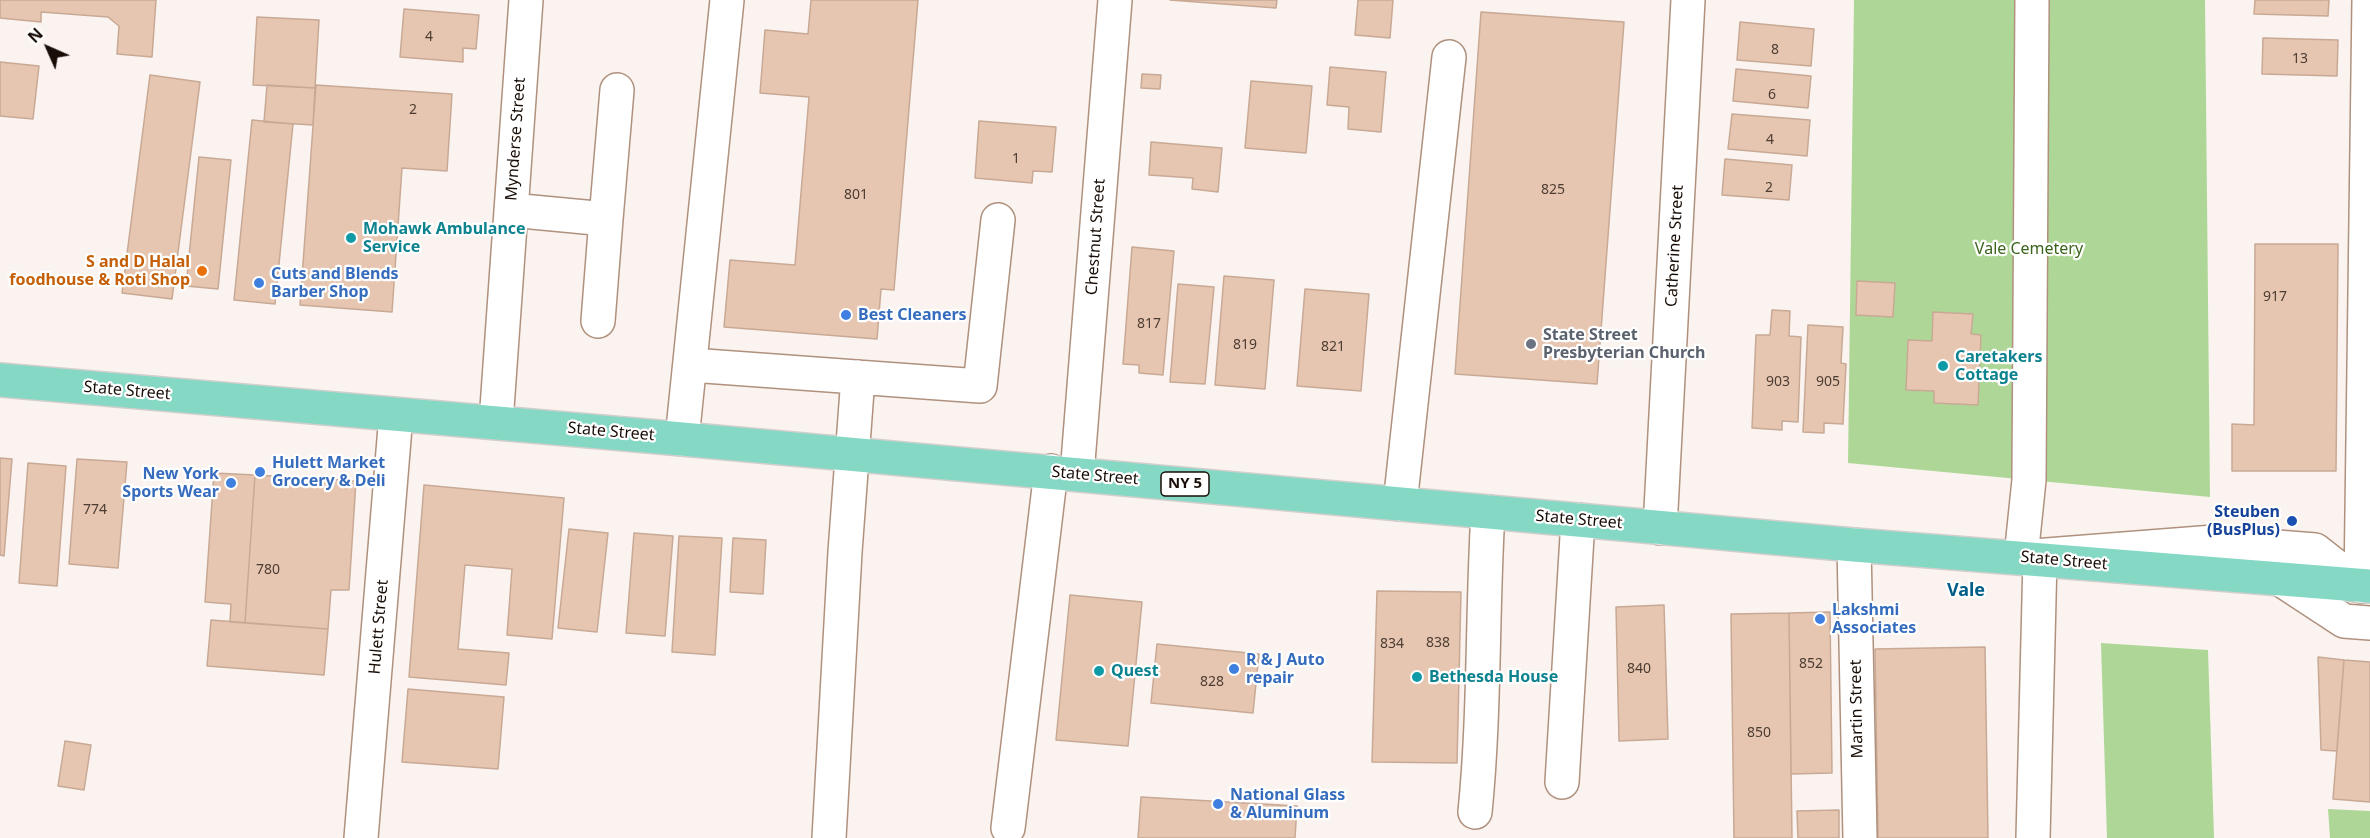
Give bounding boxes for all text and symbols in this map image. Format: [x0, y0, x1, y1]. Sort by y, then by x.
north arrow [18, 18, 78, 78]
text: N [23, 23, 48, 48]
house number: 4 [425, 29, 433, 45]
house number: 8 [1771, 42, 1779, 58]
house number: 13 [2292, 51, 2308, 67]
street label: Mynderse Street [502, 77, 530, 201]
house number: 6 [1768, 87, 1776, 103]
house number: 2 [409, 102, 417, 118]
house number: 4 [1766, 132, 1774, 148]
house number: 1 [1012, 151, 1020, 167]
street label: Chestnut Street [1082, 178, 1110, 296]
house number: 2 [1765, 180, 1773, 196]
house number: 825 [1541, 182, 1565, 198]
street label: Catherine Street [1662, 184, 1688, 308]
house number: 801 [844, 187, 868, 203]
place label: Mohawk Ambulance Service [363, 219, 526, 257]
marker: Mohawk Ambulance Service [344, 231, 358, 245]
park label: Vale Cemetery [1975, 239, 2083, 259]
place label: S and D Halal foodhouse & Roti Shop [9, 252, 190, 290]
marker: S and D Halal foodhouse & Roti Shop [195, 264, 209, 278]
place label: Cuts and Blends Barber Shop [271, 264, 399, 302]
marker: Cuts and Blends Barber Shop [252, 276, 266, 290]
house number: 917 [2263, 289, 2287, 305]
place label: Best Cleaners [858, 305, 967, 325]
marker: Best Cleaners [839, 308, 853, 322]
house number: 817 [1137, 316, 1161, 332]
place label: State Street Presbyterian Church [1543, 325, 1705, 363]
house number: 819 [1233, 337, 1257, 353]
marker: State Street Presbyterian Church [1524, 337, 1538, 351]
house number: 821 [1321, 339, 1345, 355]
place label: Caretakers Cottage [1955, 347, 2042, 385]
marker: Caretakers Cottage [1936, 359, 1950, 373]
house number: 903 [1766, 374, 1790, 390]
house number: 905 [1816, 374, 1840, 390]
street label: State Street [83, 378, 171, 404]
street label: State Street [567, 419, 655, 445]
place label: Hulett Market Grocery & Deli [272, 453, 386, 491]
street label: State Street [1051, 463, 1139, 489]
place label: New York Sports Wear [122, 464, 219, 502]
marker: Hulett Market Grocery & Deli [253, 465, 267, 479]
road number: NY 5 [1161, 472, 1209, 496]
marker: New York Sports Wear [224, 476, 238, 490]
house number: 774 [83, 502, 107, 518]
place label: Steuben (BusPlus) [2207, 502, 2280, 540]
street label: State Street [1535, 507, 1623, 533]
marker: Steuben (BusPlus) [2285, 514, 2299, 528]
street label: State Street [2020, 548, 2108, 574]
house number: 780 [256, 562, 280, 578]
street label: Hulett Street [365, 579, 393, 675]
district label: Vale [1947, 580, 1985, 602]
place label: Lakshmi Associates [1832, 600, 1916, 638]
marker: Lakshmi Associates [1813, 612, 1827, 626]
house number: 838 [1426, 635, 1450, 651]
house number: 834 [1380, 636, 1404, 652]
place label: R & J Auto repair [1246, 650, 1325, 688]
house number: 852 [1799, 656, 1823, 672]
street label: Martin Street [1847, 659, 1867, 759]
place label: Quest [1111, 661, 1159, 681]
house number: 840 [1627, 661, 1651, 677]
marker: R & J Auto repair [1227, 662, 1241, 676]
marker: Quest [1092, 664, 1106, 678]
place label: Bethesda House [1429, 667, 1558, 687]
marker: Bethesda House [1410, 670, 1424, 684]
house number: 828 [1200, 674, 1224, 690]
house number: 850 [1747, 725, 1771, 741]
place label: National Glass & Aluminum [1230, 785, 1345, 823]
marker: National Glass & Aluminum [1211, 797, 1225, 811]

